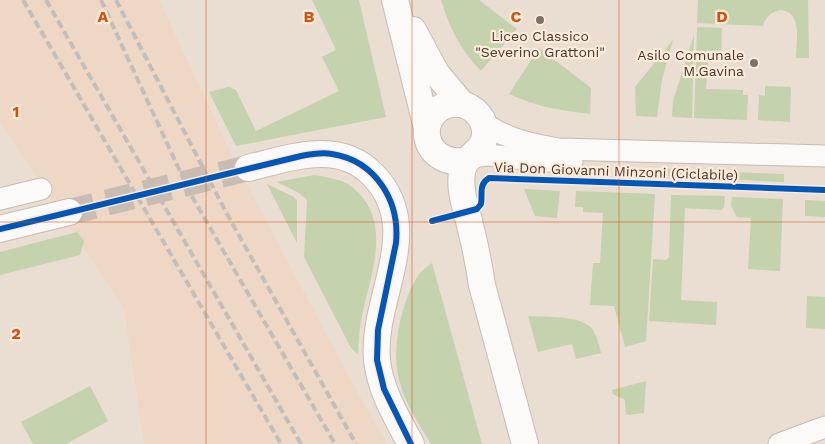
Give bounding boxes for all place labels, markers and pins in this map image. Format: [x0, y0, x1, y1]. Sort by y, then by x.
marker: Liceo Classico "Severino Grattoni" [534, 14, 546, 26]
place label: Liceo Classico "Severino Grattoni" [475, 28, 605, 60]
place label: Asilo Comunale M.Gavina [637, 47, 744, 79]
marker: Asilo Comunale M.Gavina [748, 57, 760, 69]

